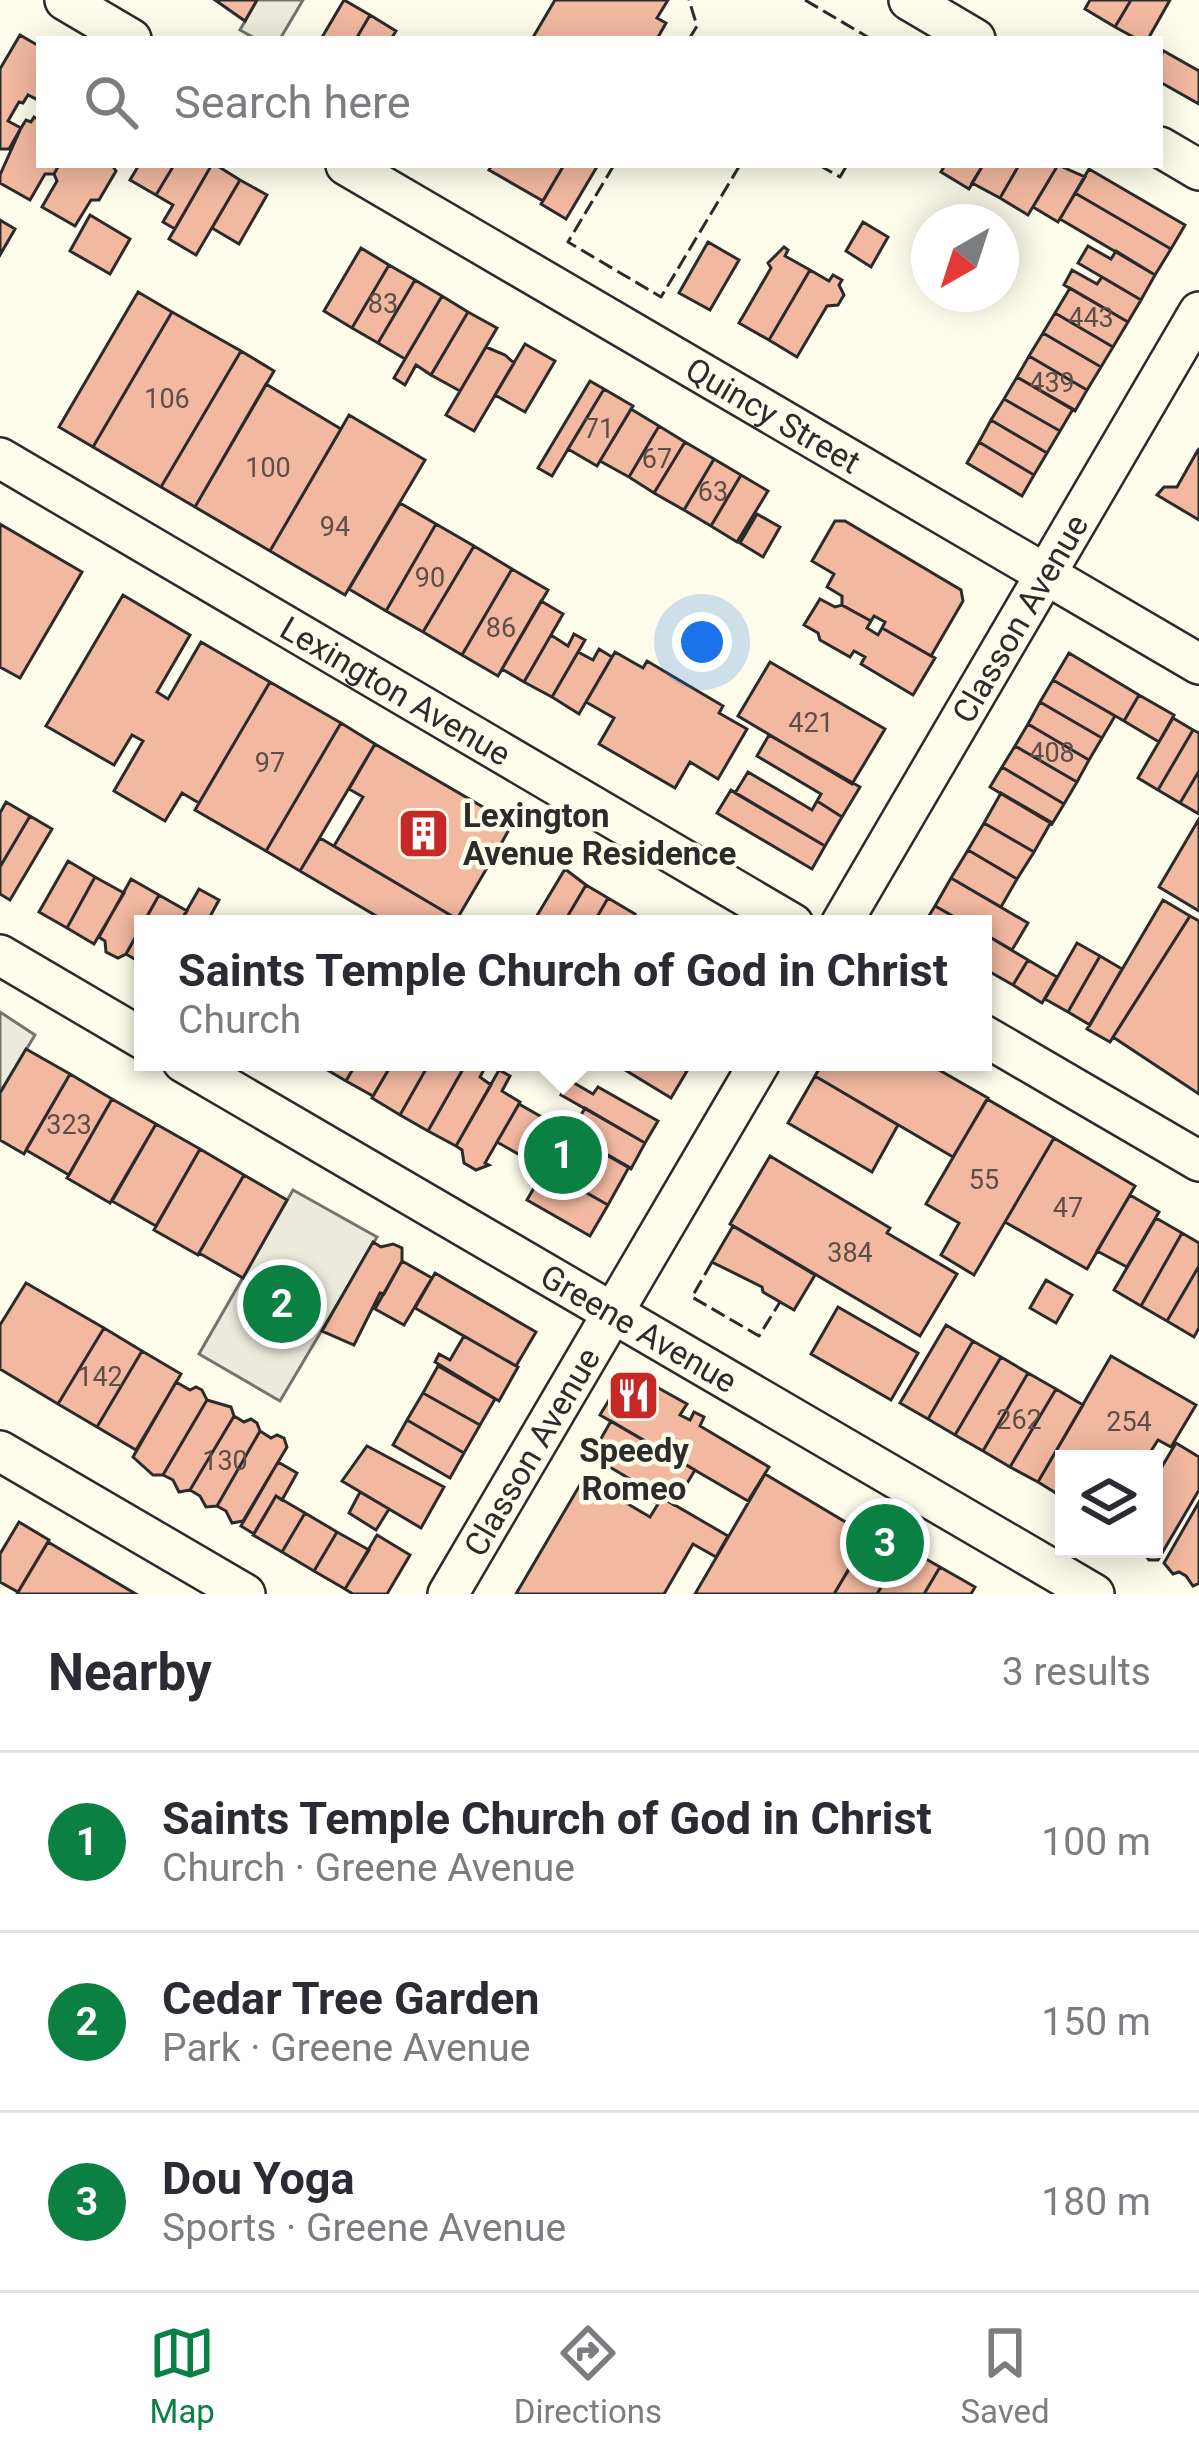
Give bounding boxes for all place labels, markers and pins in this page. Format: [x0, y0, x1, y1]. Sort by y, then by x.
place label: Lexington Avenue Residence [463, 796, 736, 873]
building icon: Lexington Avenue Residence [396, 806, 452, 862]
pin: 1 [524, 1110, 602, 1200]
pin: 2 [243, 1259, 321, 1349]
restaurant icon: Speedy Romeo [606, 1368, 662, 1424]
place label: Speedy Romeo [579, 1431, 689, 1508]
pin: 3 [846, 1498, 924, 1588]

